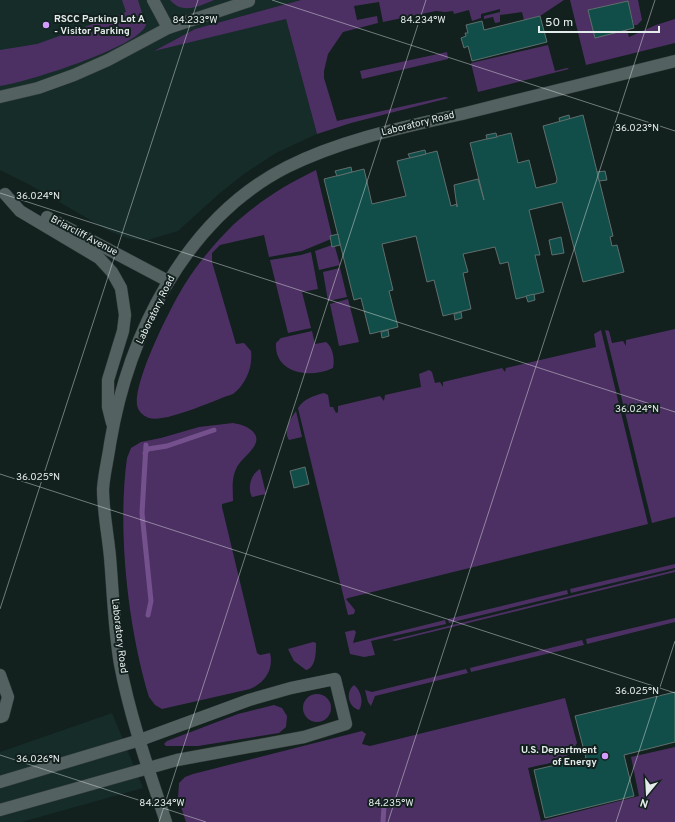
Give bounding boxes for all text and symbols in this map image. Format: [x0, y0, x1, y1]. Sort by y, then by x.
scale bar [539, 8, 659, 34]
place label: RSCC Parking Lot A - Visitor Parking [54, 13, 145, 38]
text: 84.233°W [172, 14, 218, 27]
text: 84.234°W [400, 14, 446, 27]
text: 50 m [545, 15, 573, 31]
marker: RSCC Parking Lot A - Visitor Parking [41, 20, 51, 30]
street label: Laboratory Road [380, 109, 456, 139]
text: 36.023°N [615, 122, 659, 135]
text: 36.024°N [16, 190, 60, 203]
street label: Briarcliff Avenue [48, 213, 120, 259]
street label: Laboratory Road [134, 273, 178, 347]
text: 36.024°N [615, 403, 659, 416]
text: 36.025°N [16, 471, 60, 484]
street label: Laboratory Road [108, 598, 130, 674]
text: 36.025°N [615, 685, 659, 698]
place label: U.S. Department of Energy [521, 744, 597, 769]
marker: U.S. Department of Energy [600, 751, 610, 761]
text: 36.026°N [16, 753, 60, 766]
north arrow [627, 774, 667, 814]
text: N [638, 795, 650, 810]
text: 84.234°W [139, 797, 185, 810]
text: 84.235°W [368, 797, 414, 810]

